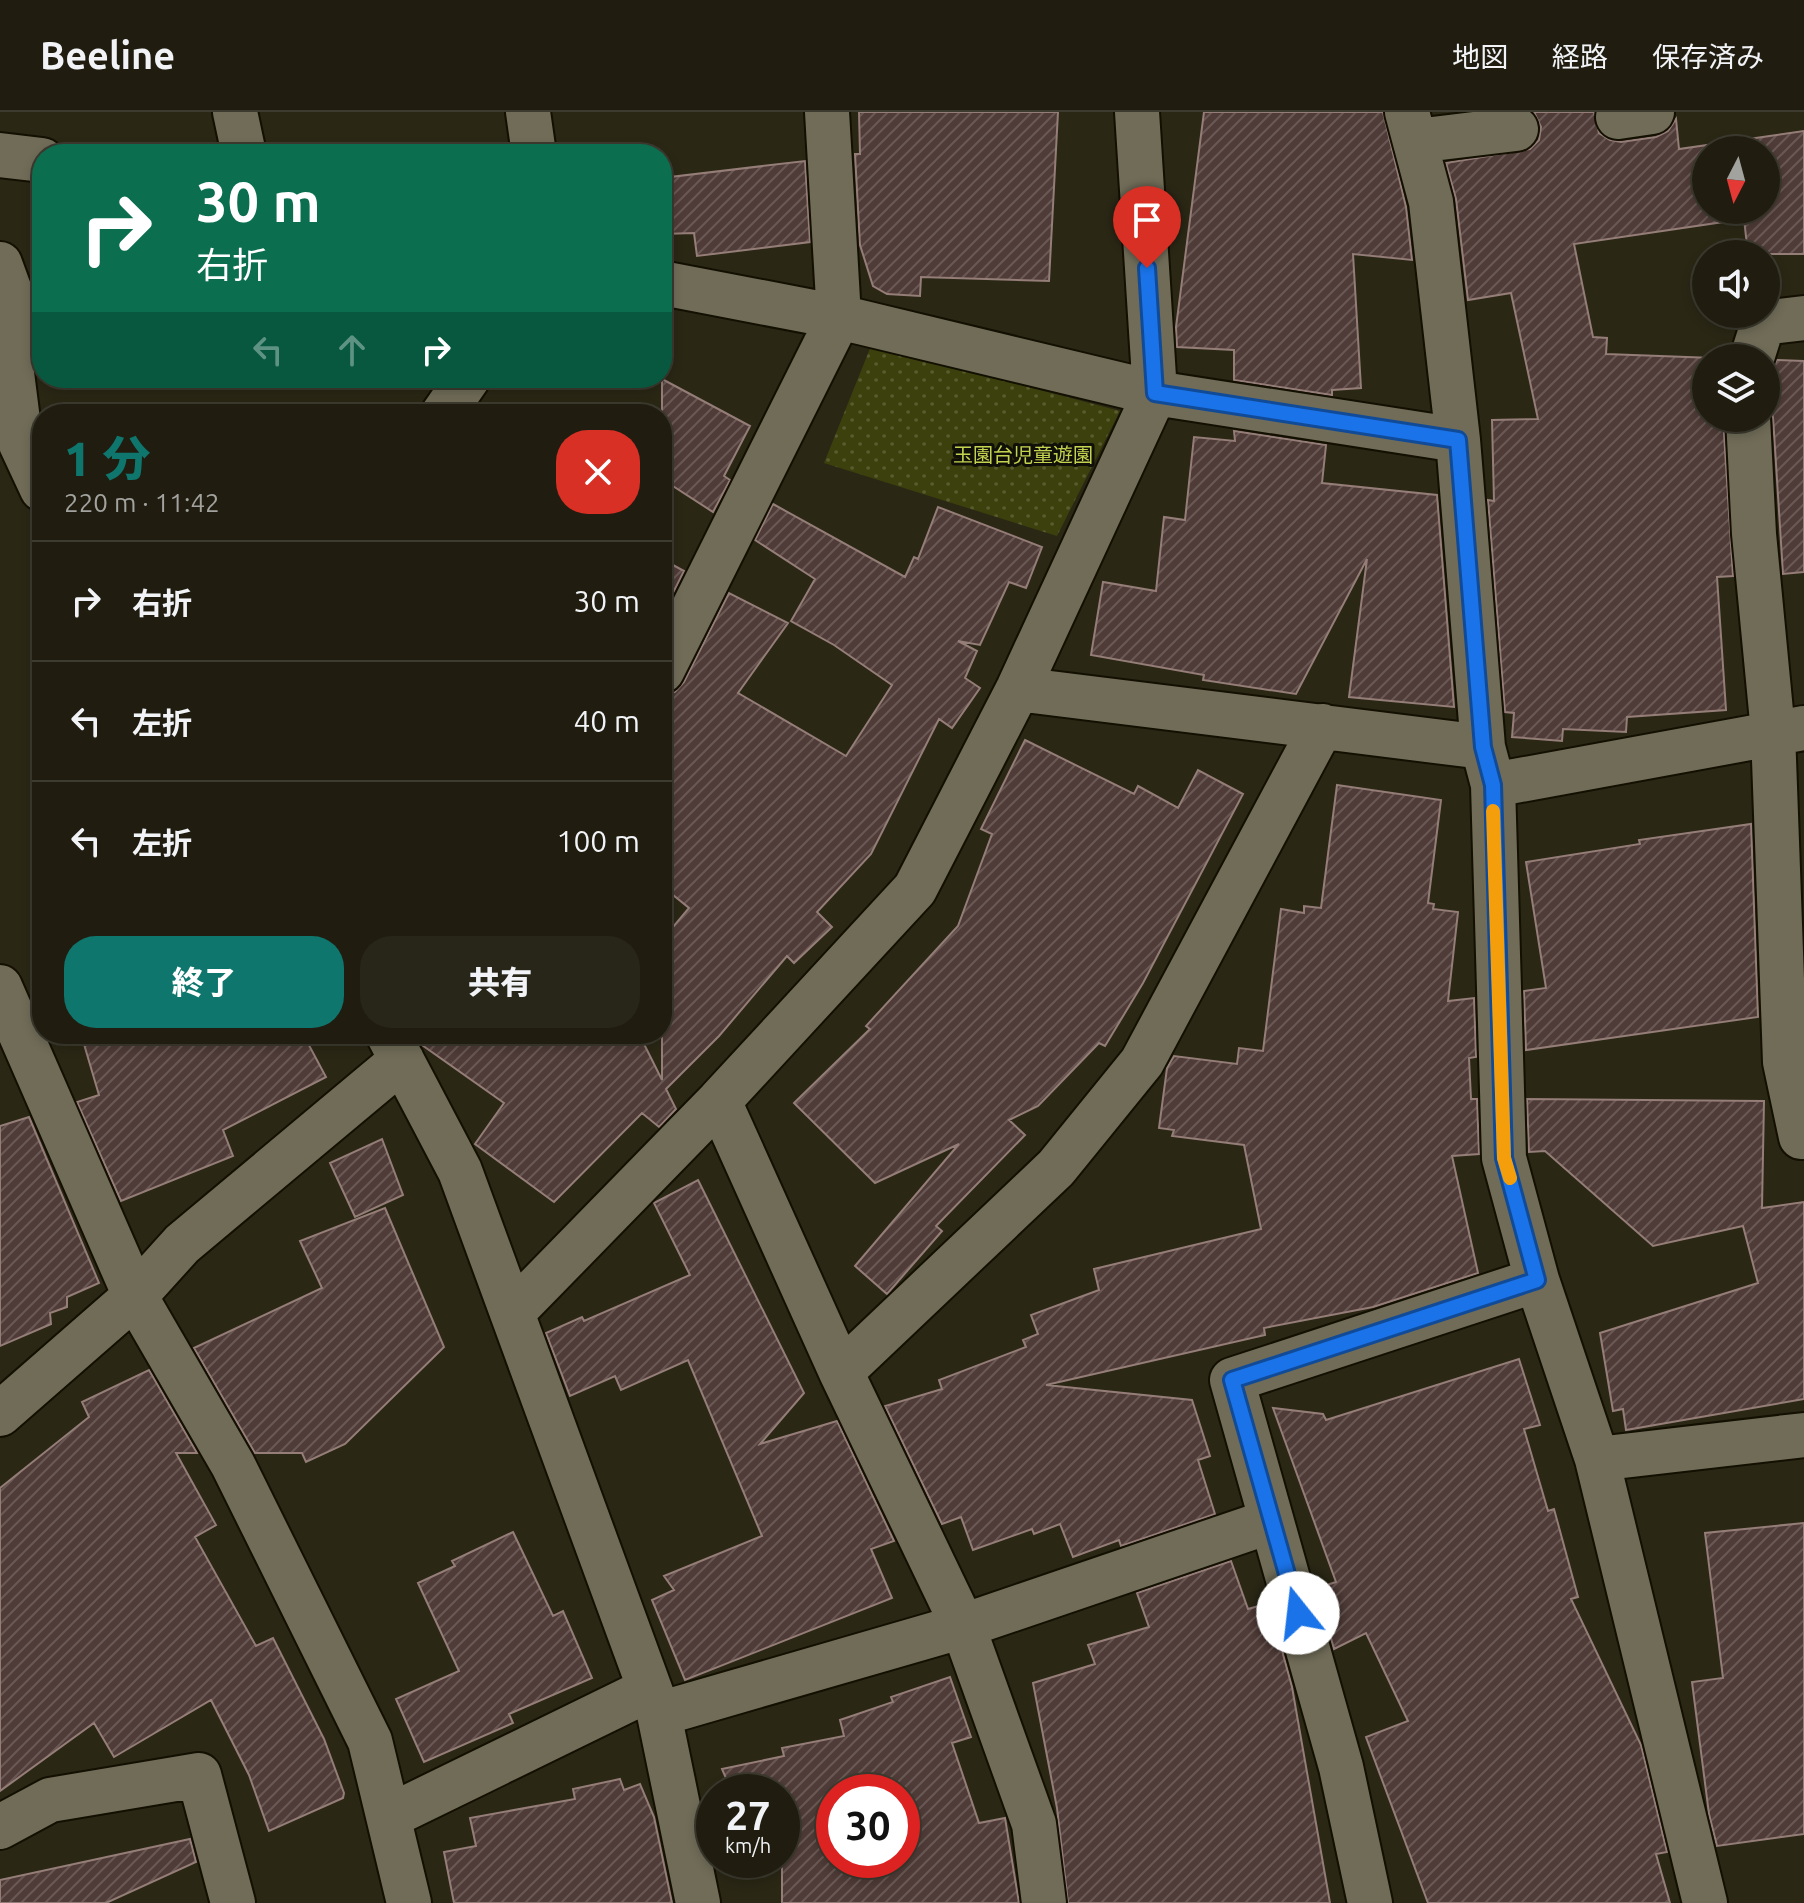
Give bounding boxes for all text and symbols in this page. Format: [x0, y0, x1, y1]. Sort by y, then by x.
text: Beeline [40, 34, 175, 76]
text: 地図 [1452, 41, 1508, 72]
text: 経路 [1552, 41, 1608, 72]
text: 保存済み [1652, 41, 1764, 72]
north arrow [1692, 136, 1780, 224]
map controls [1692, 136, 1780, 432]
text: 30 m [196, 170, 321, 233]
icon: right [64, 176, 168, 280]
pin [1113, 186, 1181, 268]
icon: arrive [1125, 198, 1169, 242]
button: sound [1692, 240, 1780, 328]
text: 右折 [196, 244, 268, 285]
icon: left [246, 328, 290, 372]
icon: ahead [330, 328, 374, 372]
icon: right [414, 328, 458, 372]
button: layers [1692, 344, 1780, 432]
button: close [556, 430, 640, 514]
text: 1 分 [64, 431, 151, 485]
park label: 玉園台児童遊園 [953, 443, 1093, 466]
text: 220 m · 11:42 [64, 488, 220, 517]
icon: right [64, 579, 108, 623]
text: 30 m [573, 584, 640, 618]
text: 右折 [132, 586, 192, 620]
icon: left [64, 699, 108, 743]
text: 40 m [573, 704, 640, 738]
text: 左折 [132, 706, 192, 740]
icon: left [64, 819, 108, 863]
text: 100 m [556, 824, 640, 858]
text: 左折 [132, 826, 192, 860]
button: 終了 [64, 936, 344, 1028]
button: 共有 [360, 936, 640, 1028]
position arrow [1256, 1571, 1340, 1655]
speed limit sign: 30 [816, 1774, 920, 1878]
text: 27 [725, 1793, 771, 1838]
text: km/h [725, 1834, 771, 1857]

